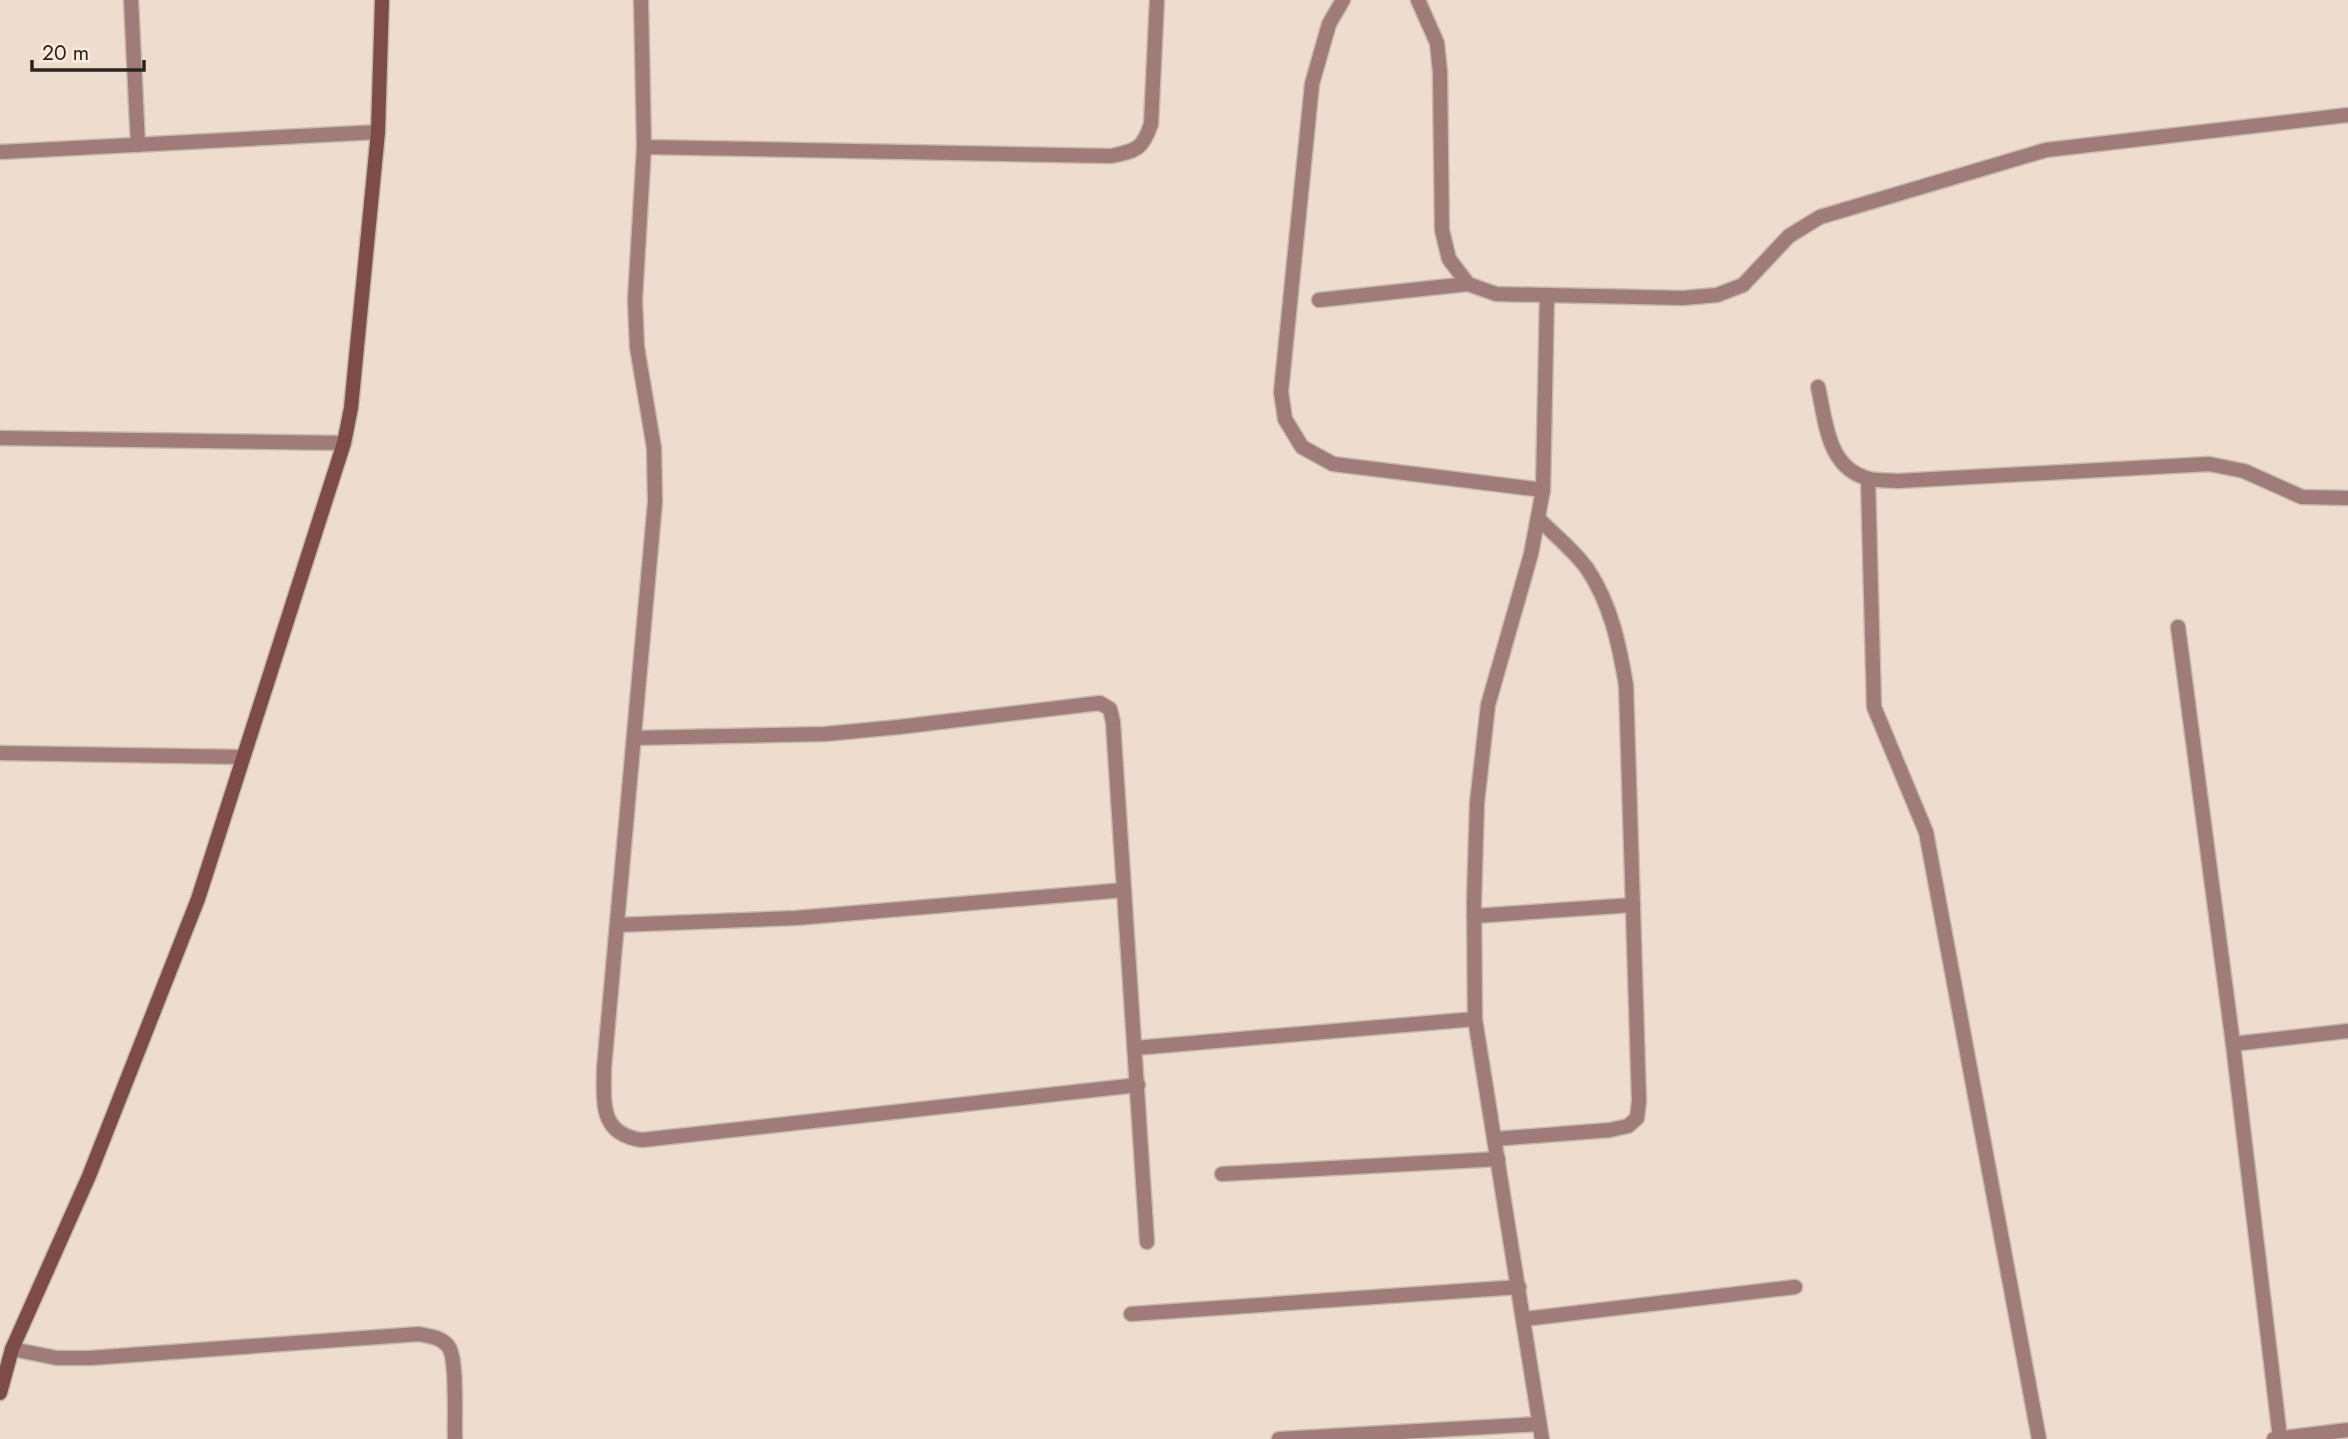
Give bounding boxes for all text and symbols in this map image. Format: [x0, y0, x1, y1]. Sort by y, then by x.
scale bar [32, 28, 144, 72]
text: 20 m [42, 38, 89, 68]

